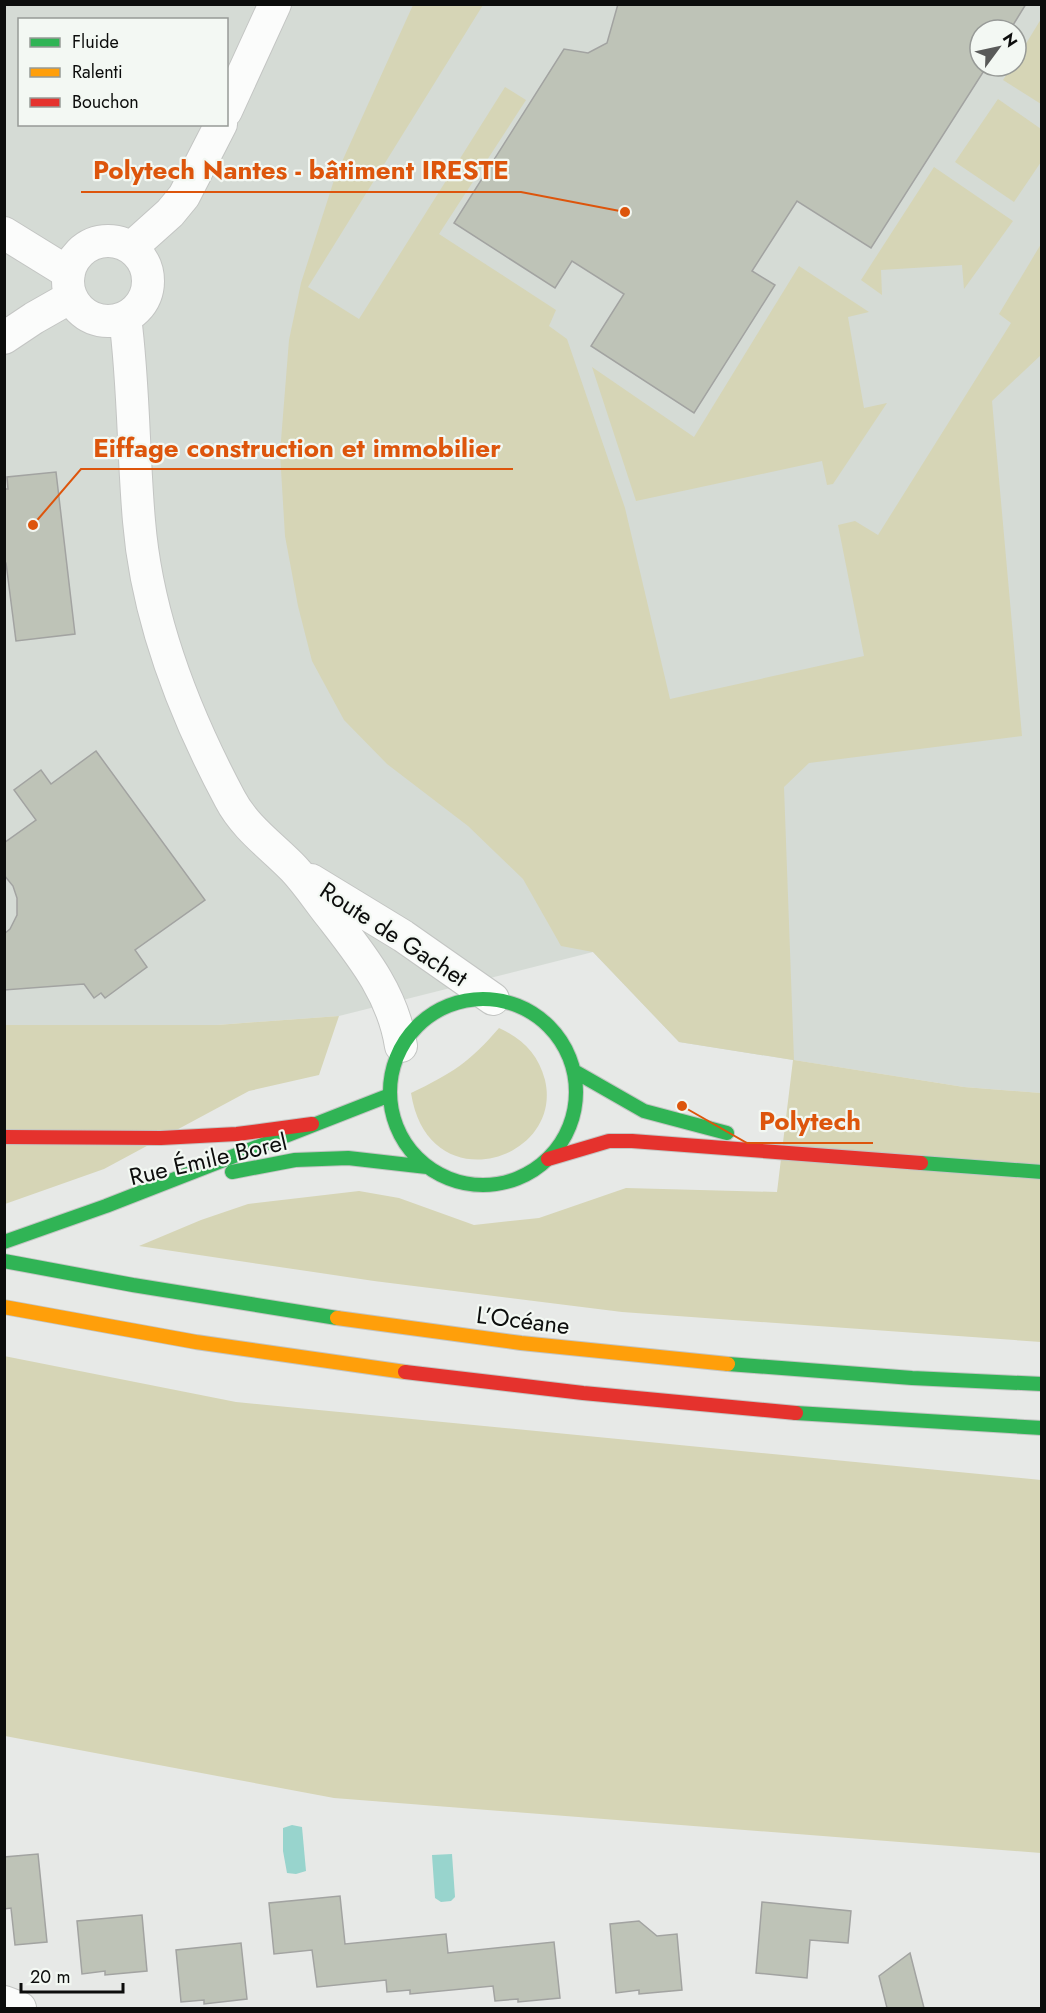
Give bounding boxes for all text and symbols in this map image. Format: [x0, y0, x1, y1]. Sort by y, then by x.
legend [18, 18, 228, 126]
north arrow [968, 18, 1028, 78]
text: Fluide [72, 29, 119, 55]
text: N [997, 29, 1023, 52]
text: Ralenti [72, 59, 123, 85]
text: Bouchon [72, 89, 139, 115]
callout: Polytech Nantes - bâtiment IRESTE [81, 148, 521, 192]
text: Polytech Nantes - bâtiment IRESTE [93, 151, 509, 189]
callout: Eiffage construction et immobilier [81, 425, 513, 469]
text: Eiffage construction et immobilier [93, 429, 501, 467]
street label: Route de Gachet [313, 873, 475, 995]
callout: Polytech [747, 1099, 873, 1143]
text: Polytech [759, 1102, 861, 1140]
street label: Rue Émile Borel [126, 1124, 290, 1194]
street label: L’Océane [474, 1297, 572, 1343]
scale bar [21, 1956, 123, 1994]
text: 20 m [30, 1964, 70, 1990]

